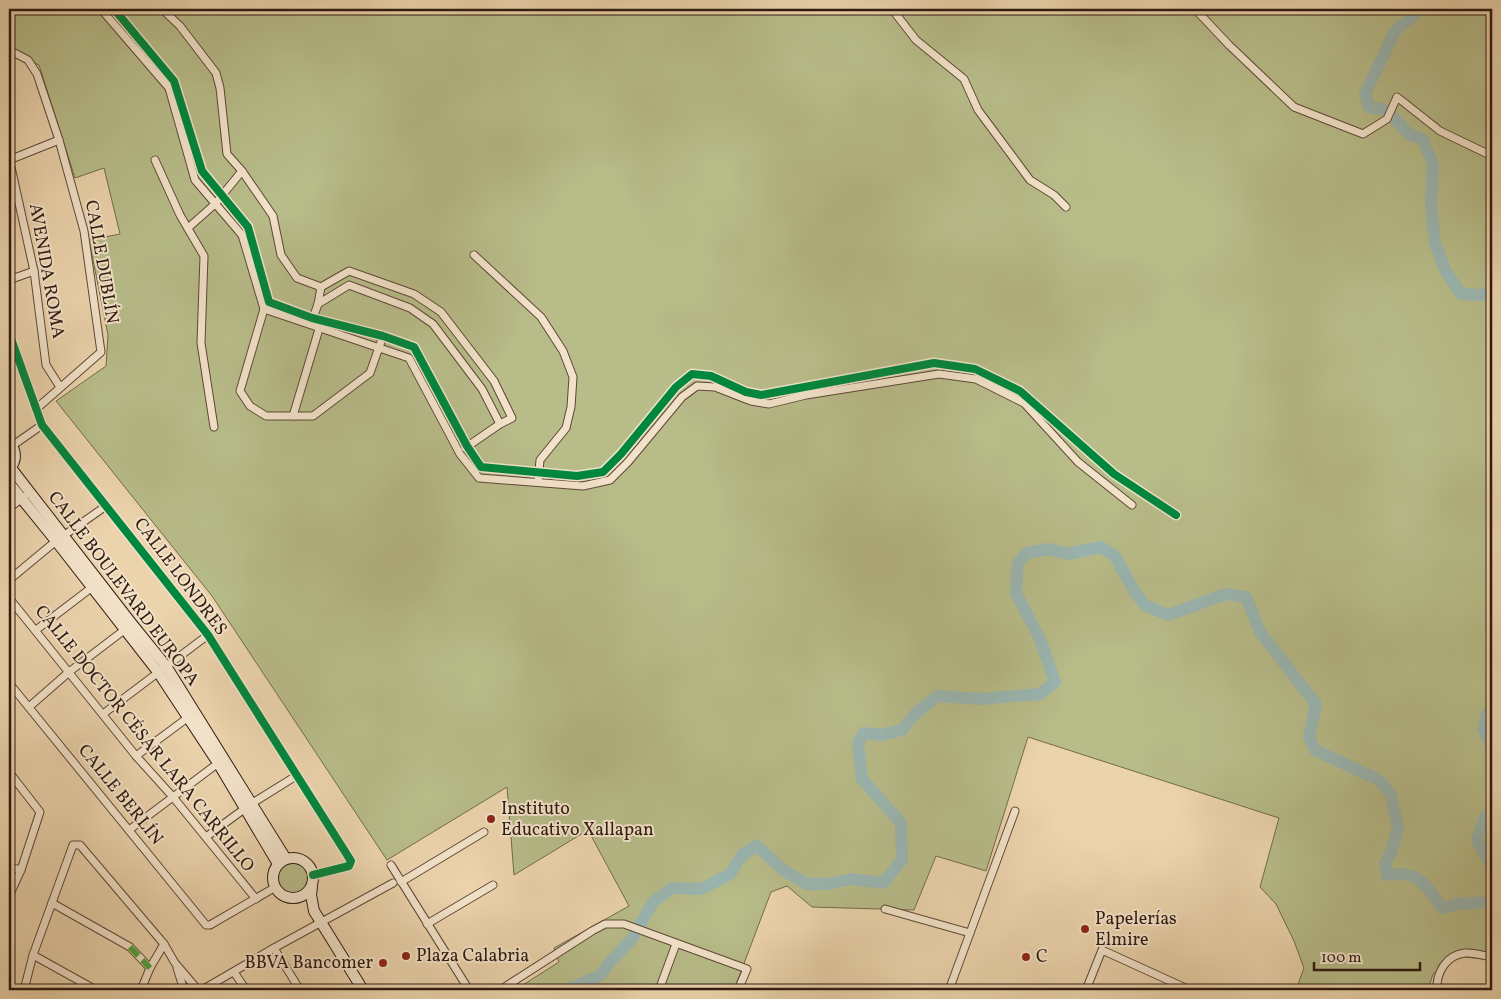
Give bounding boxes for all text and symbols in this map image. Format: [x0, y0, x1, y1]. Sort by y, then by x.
street label: CALLE DUBLÍN [78, 198, 124, 326]
street label: AVENIDA ROMA [22, 201, 70, 341]
street label: CALLE BOULEVARD EUROPA [41, 486, 205, 692]
street label: CALLE LONDRES [127, 513, 233, 641]
street label: CALLE DOCTOR CÉSAR LARA CARRILLO [28, 600, 260, 878]
street label: CALLE BERLÍN [72, 739, 168, 851]
place label: Instituto Educativo Xallapan [501, 797, 654, 843]
marker: Instituto Educativo Xallapan [485, 813, 497, 825]
place label: Papelerías Elmire [1095, 907, 1177, 953]
marker: Papelerías Elmire [1079, 923, 1091, 935]
scale bar [1314, 939, 1420, 971]
place label: Plaza Calabria [416, 944, 529, 969]
place label: C [1036, 945, 1048, 970]
text: 100 m [1321, 948, 1361, 969]
marker: Plaza Calabria [400, 950, 412, 962]
place label: BBVA Bancomer [245, 951, 373, 976]
marker: C [1020, 951, 1032, 963]
marker: BBVA Bancomer [377, 957, 389, 969]

